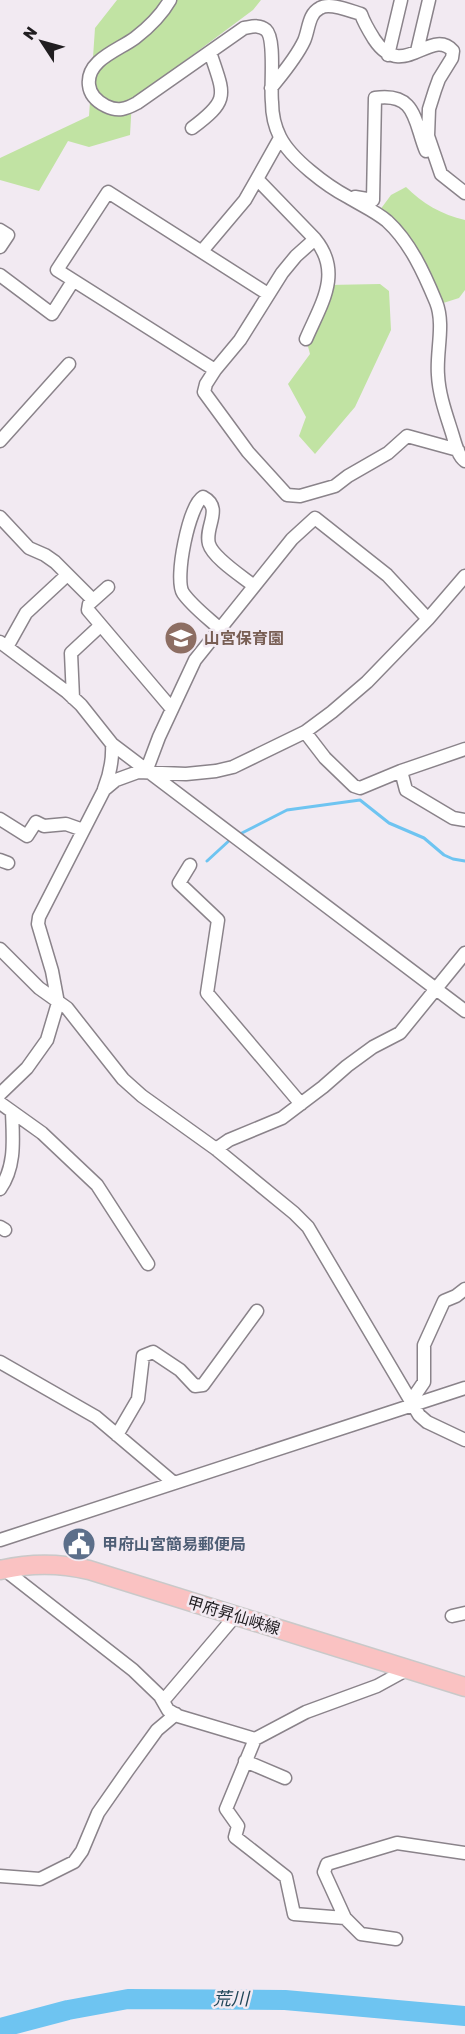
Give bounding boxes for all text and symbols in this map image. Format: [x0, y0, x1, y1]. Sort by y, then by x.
north arrow [12, 12, 72, 72]
text: N [19, 23, 41, 44]
school or university icon: 山宮保育園 [163, 620, 199, 656]
place label: 山宮保育園 [204, 629, 284, 648]
public building icon: 甲府山宮簡易郵便局 [61, 1526, 97, 1562]
place label: 甲府山宮簡易郵便局 [102, 1535, 246, 1554]
street label: 甲府昇仙峡線 [185, 1592, 283, 1639]
water label: 荒川 [213, 1988, 251, 2010]

